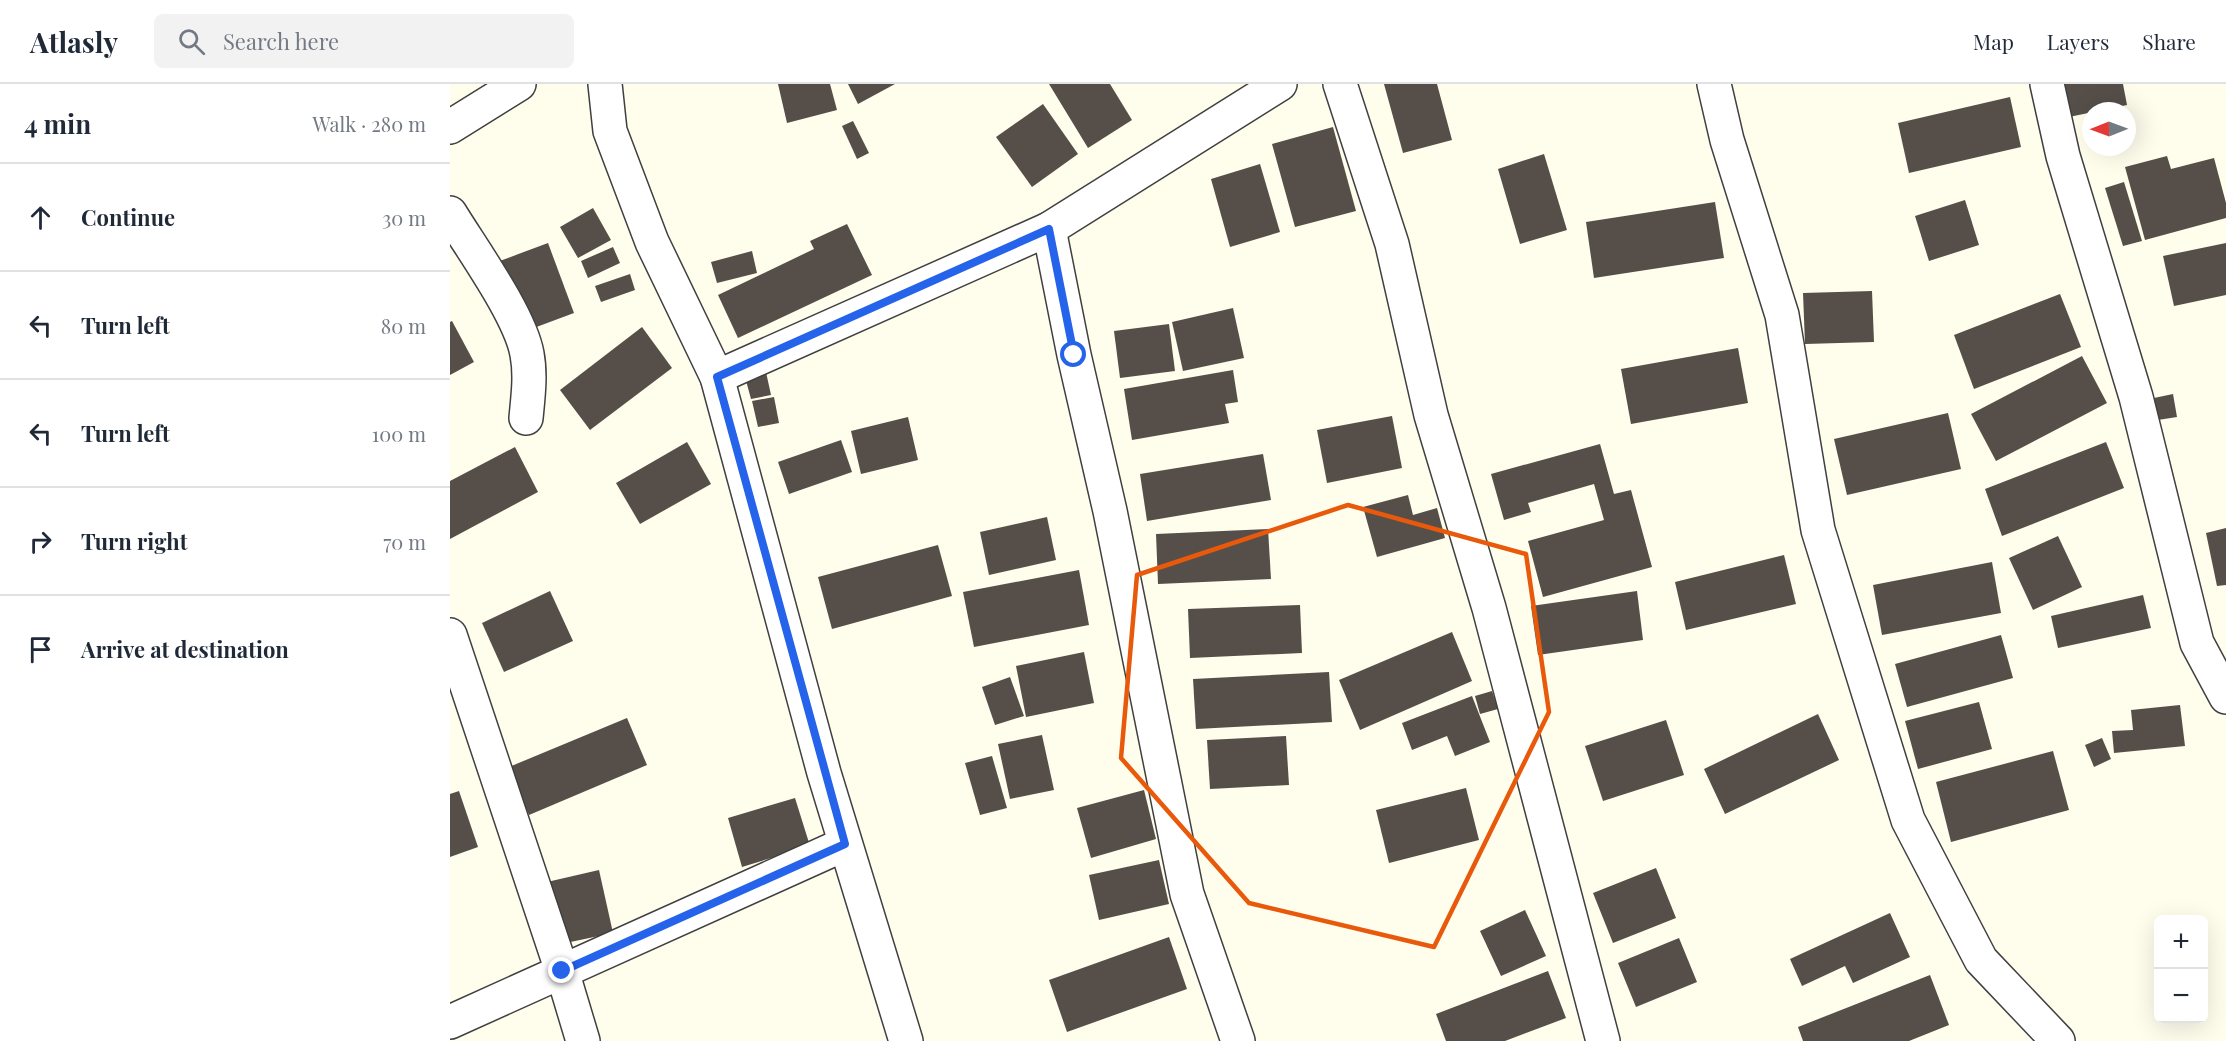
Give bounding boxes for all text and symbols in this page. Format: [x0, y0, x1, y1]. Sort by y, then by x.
search box [154, 14, 574, 68]
text: Atlasly [30, 23, 118, 60]
icon: search [175, 25, 208, 58]
text: Search here [223, 26, 339, 56]
text: Map [1973, 27, 2014, 55]
text: Layers [2047, 27, 2109, 55]
text: Share [2142, 27, 2196, 55]
north arrow [2082, 102, 2136, 156]
text: 4 min [24, 106, 91, 141]
text: Walk · 280 m [313, 110, 426, 137]
icon: ahead [24, 201, 57, 234]
text: Continue [81, 202, 175, 232]
text: 30 m [382, 204, 426, 231]
icon: left [24, 309, 57, 342]
text: Turn left [81, 310, 170, 340]
text: 80 m [381, 312, 426, 339]
route start [1060, 341, 1086, 367]
icon: left [24, 417, 57, 450]
text: Turn left [81, 418, 170, 448]
text: 100 m [372, 420, 426, 447]
icon: right [24, 525, 57, 558]
text: Turn right [81, 526, 187, 556]
text: 70 m [383, 528, 426, 555]
icon: arrive [24, 633, 57, 666]
text: Arrive at destination [81, 634, 289, 664]
map controls [2154, 915, 2208, 1023]
button: + [2154, 915, 2208, 969]
route end [548, 957, 574, 983]
button: − [2154, 969, 2208, 1023]

